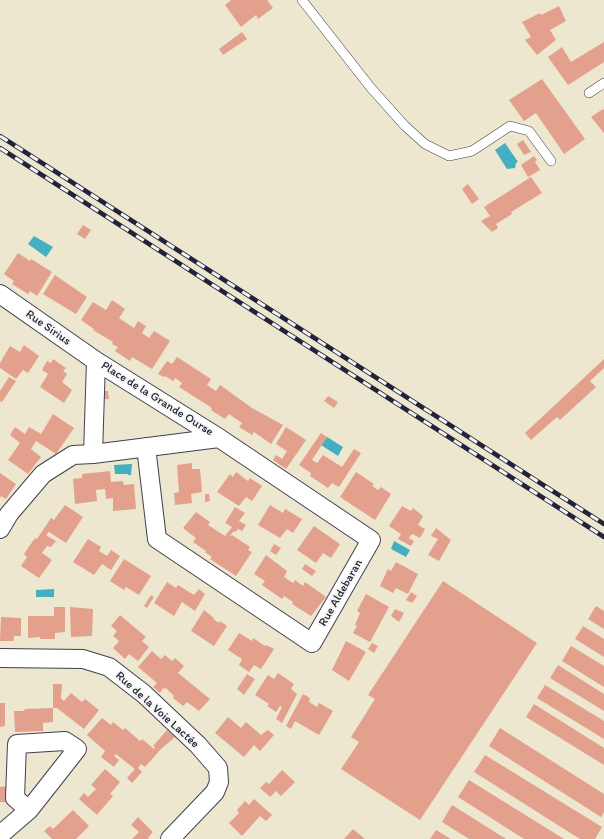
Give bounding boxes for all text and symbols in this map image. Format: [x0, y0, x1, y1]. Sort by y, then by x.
street label: Rue Sirius [23, 307, 73, 349]
street label: Place de la Grande Ourse [98, 359, 216, 439]
street label: Rue Aldebaran [316, 557, 366, 629]
street label: Rue de la Voie Lactée [112, 669, 202, 751]

